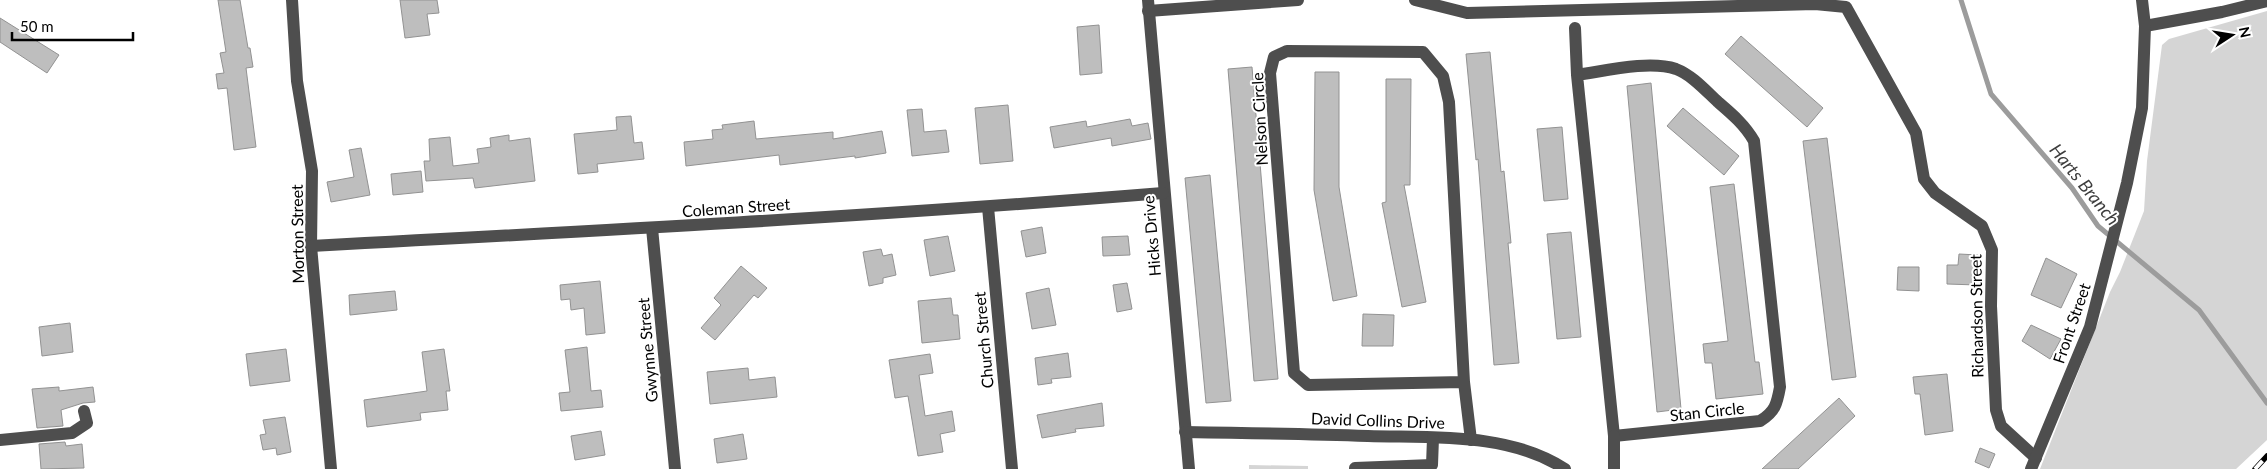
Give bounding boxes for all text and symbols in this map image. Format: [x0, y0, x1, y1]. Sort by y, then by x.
scale bar [12, 10, 134, 42]
north arrow [2207, 10, 2257, 60]
text: 50 m [20, 17, 54, 35]
text: N [2236, 25, 2255, 39]
street label: Nelson Circle [1247, 72, 1271, 166]
water label: Harts Branch [2045, 139, 2125, 229]
street label: Morton Street [287, 184, 307, 284]
street label: Coleman Street [681, 194, 791, 220]
street label: Hicks Drive [1138, 195, 1164, 277]
street label: Richardson Street [1965, 254, 1987, 378]
street label: Front Street [2048, 280, 2094, 366]
street label: Church Street [969, 291, 997, 389]
street label: Gwynne Street [633, 297, 661, 403]
street label: Stan Circle [1669, 398, 1745, 424]
street label: David Collins Drive [1311, 408, 1445, 432]

